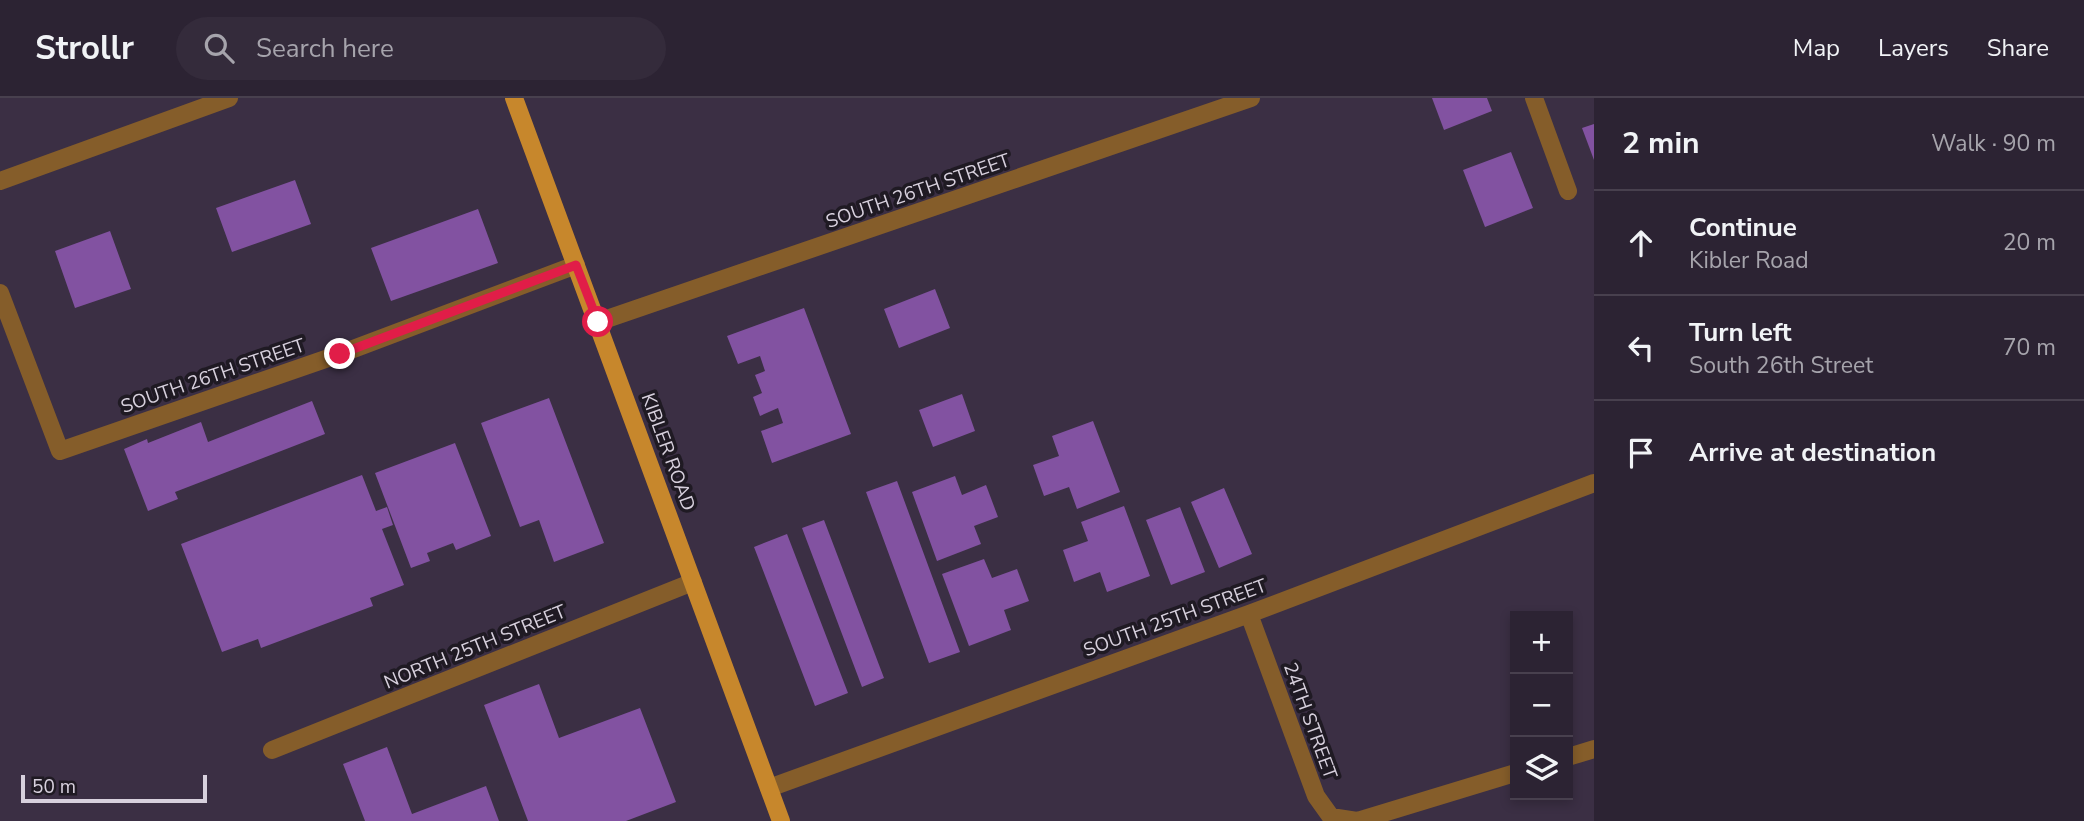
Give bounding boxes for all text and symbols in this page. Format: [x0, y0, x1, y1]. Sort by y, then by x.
search box [176, 17, 666, 80]
text: Strollr [35, 26, 134, 71]
icon: search [200, 29, 238, 67]
text: Search here [256, 31, 394, 66]
text: Map [1793, 32, 1840, 64]
text: Layers [1878, 32, 1949, 64]
text: Share [1987, 32, 2049, 64]
text: 2 min [1622, 123, 1700, 164]
text: Walk · 90 m [1931, 128, 2056, 159]
street label: SOUTH 26TH STREET [822, 147, 1014, 235]
text: Continue [1689, 210, 1797, 245]
icon: ahead [1622, 224, 1660, 262]
text: 20 m [2003, 227, 2056, 258]
text: Kibler Road [1689, 245, 1809, 276]
route start [582, 306, 613, 337]
text: Turn left [1689, 315, 1792, 350]
icon: left [1622, 329, 1660, 367]
street label: SOUTH 26TH STREET [117, 332, 309, 420]
text: 70 m [2003, 332, 2056, 363]
route end [324, 338, 355, 369]
text: South 26th Street [1689, 350, 1873, 381]
street label: KIBLER ROAD [635, 390, 701, 514]
icon: arrive [1622, 434, 1660, 472]
text: Arrive at destination [1689, 435, 1936, 470]
street label: SOUTH 25TH STREET [1080, 573, 1271, 663]
street label: NORTH 25TH STREET [380, 598, 570, 695]
map controls [1510, 611, 1573, 800]
button: + [1510, 611, 1573, 674]
street label: 24TH STREET [1277, 659, 1343, 784]
button: − [1510, 674, 1573, 737]
button: layers [1510, 737, 1573, 800]
scale bar [21, 772, 206, 804]
text: 50 m [32, 774, 76, 800]

